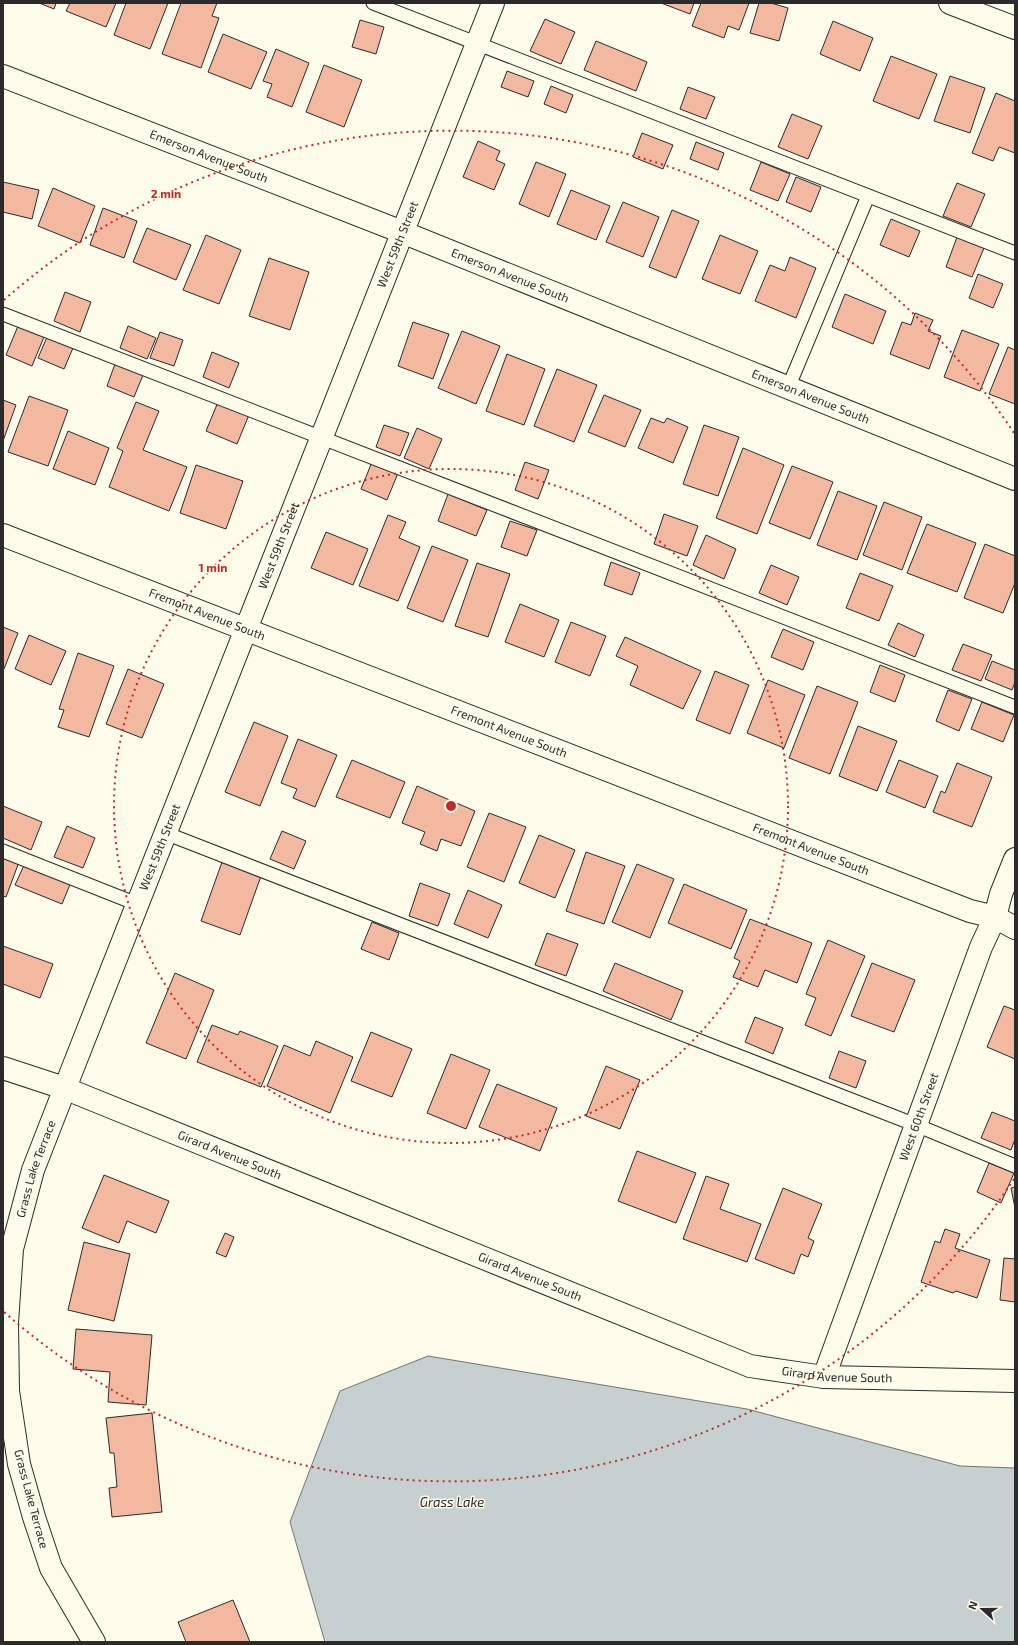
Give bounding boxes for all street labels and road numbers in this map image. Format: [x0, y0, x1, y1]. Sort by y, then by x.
street label: Emerson Avenue South [148, 126, 270, 185]
street label: West 59th Street [373, 198, 420, 289]
street label: Emerson Avenue South [450, 245, 571, 305]
street label: Emerson Avenue South [750, 366, 872, 426]
street label: West 59th Street [255, 500, 301, 591]
street label: Fremont Avenue South [147, 585, 268, 642]
street label: Fremont Avenue South [449, 702, 570, 760]
street label: West 59th Street [136, 801, 183, 892]
street label: Fremont Avenue South [751, 819, 872, 877]
street label: West 60th Street [896, 1070, 941, 1162]
street label: Grass Lake Terrace [13, 1118, 58, 1219]
street label: Girard Avenue South [176, 1127, 284, 1182]
street label: Girard Avenue South [476, 1249, 584, 1303]
street label: Girard Avenue South [781, 1363, 892, 1384]
street label: Grass Lake Terrace [12, 1448, 52, 1550]

